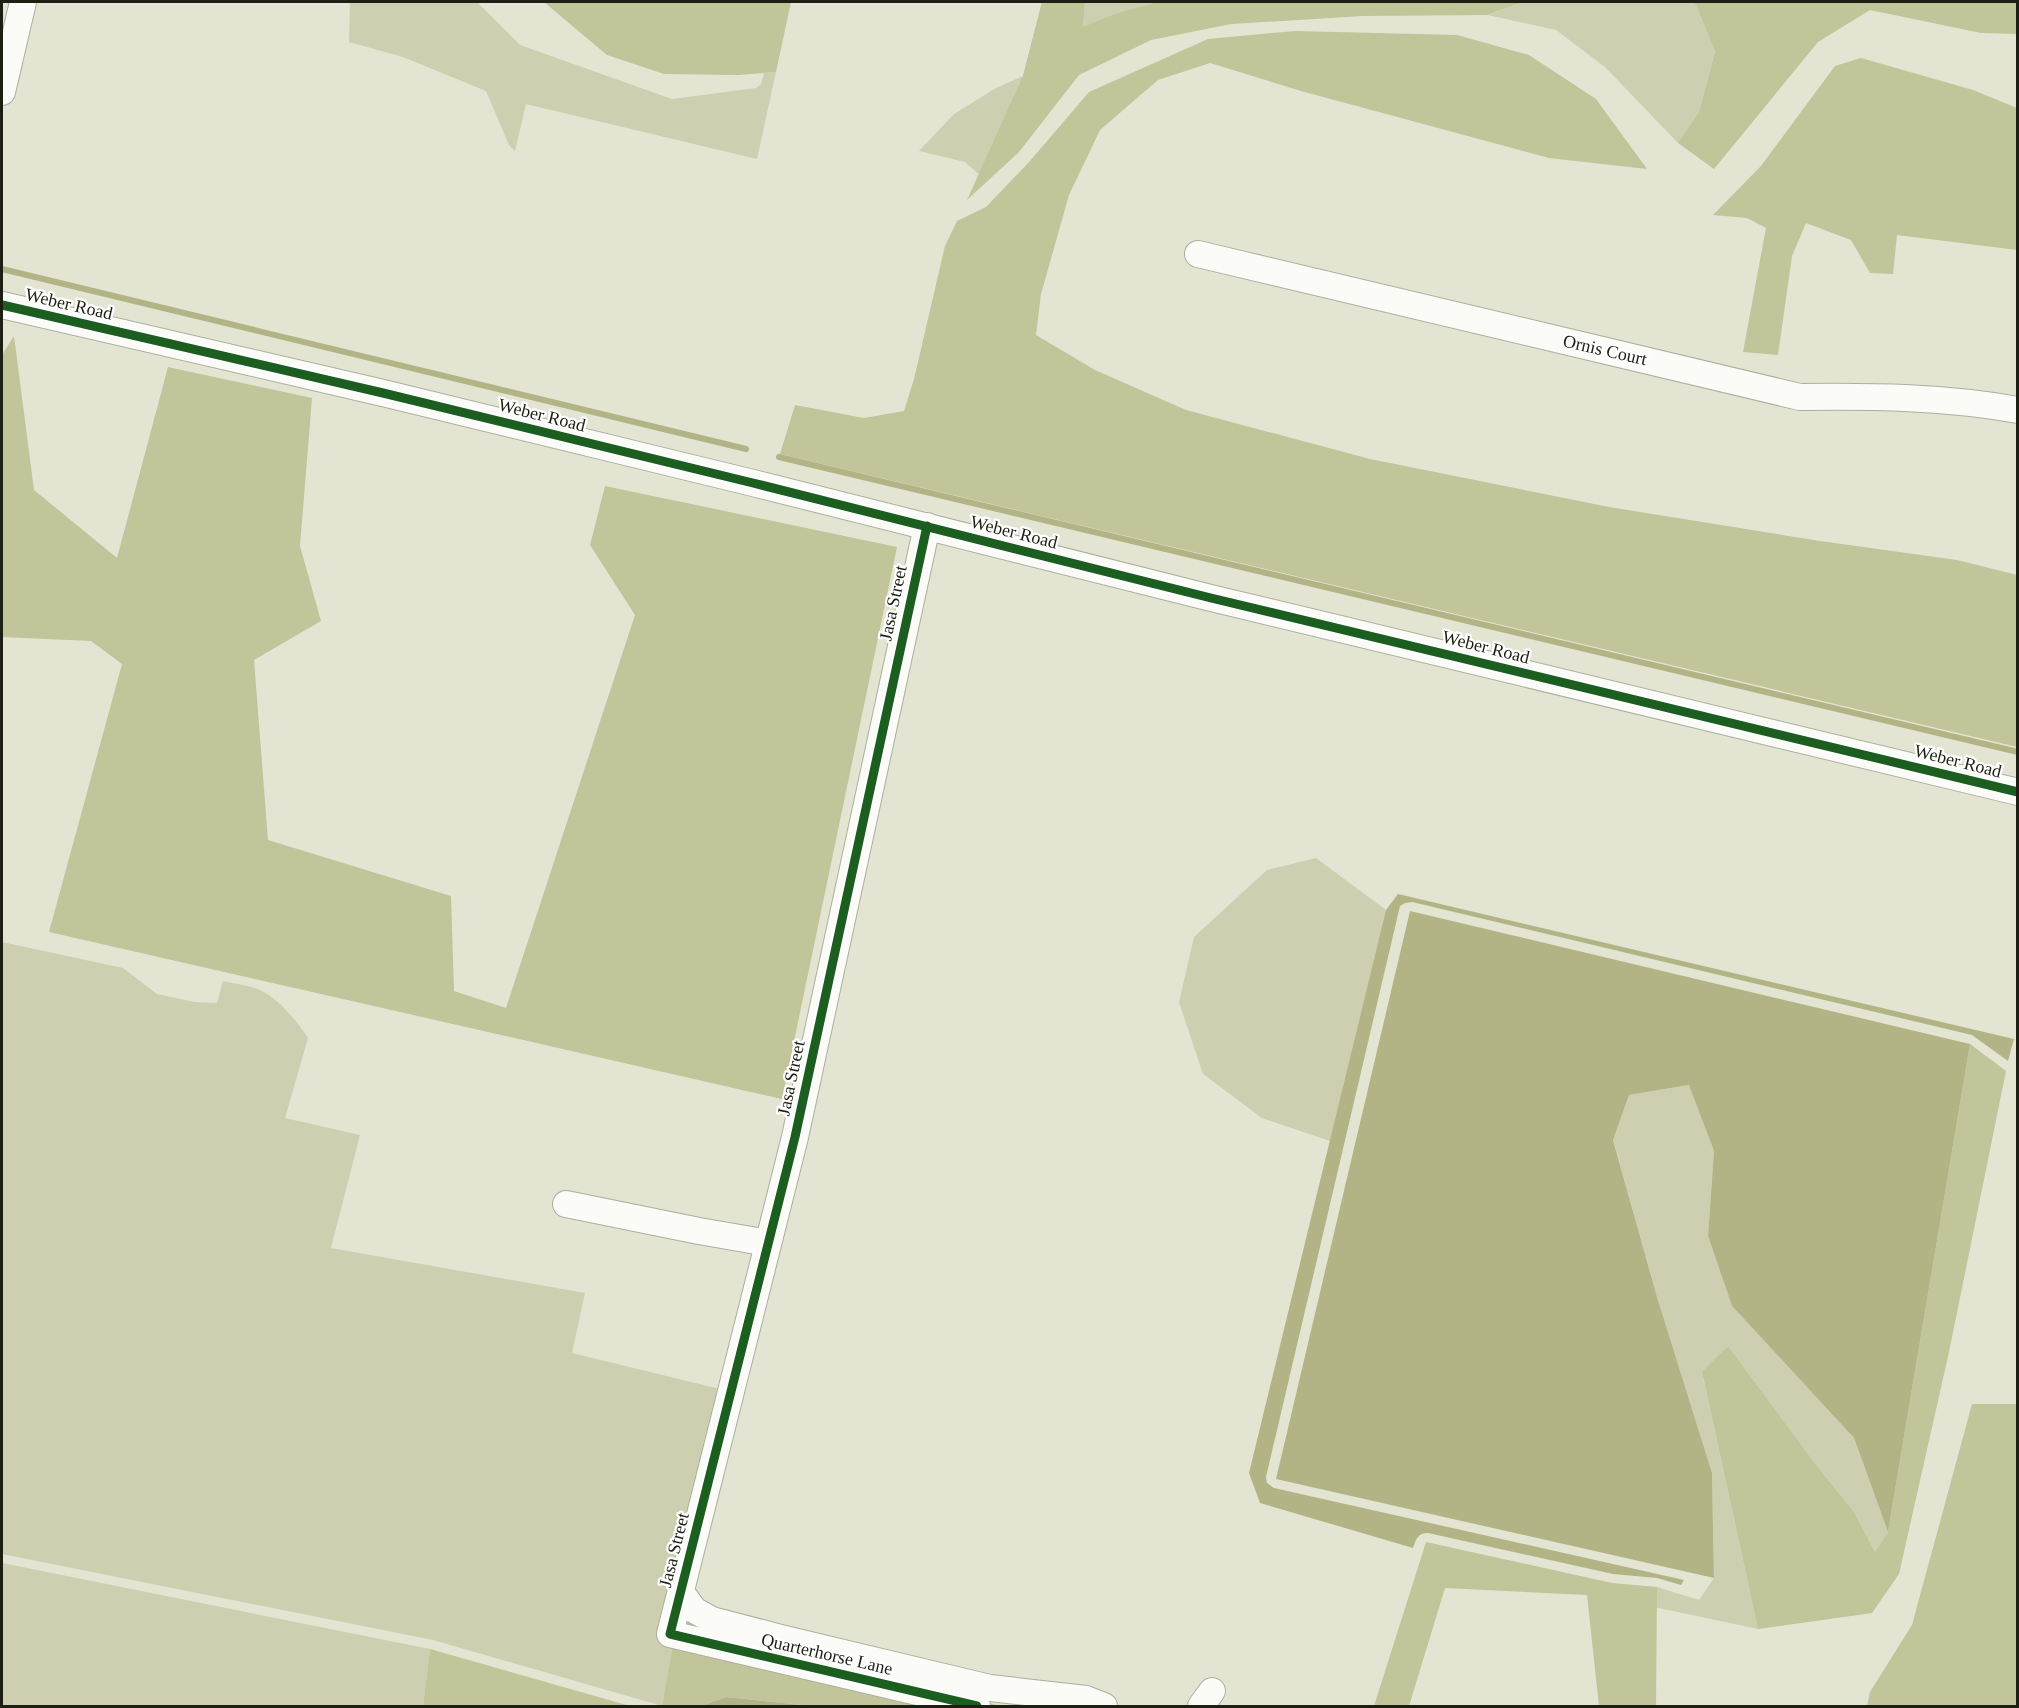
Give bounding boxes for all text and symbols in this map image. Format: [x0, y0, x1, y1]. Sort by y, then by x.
street label: Weber Road [23, 284, 115, 324]
street label: Ornis Court [1561, 331, 1649, 369]
street label: Weber Road [496, 395, 588, 435]
street label: Weber Road [968, 512, 1060, 552]
street label: Jasa Street [875, 564, 911, 642]
street label: Weber Road [1440, 627, 1532, 667]
street label: Weber Road [1912, 741, 2004, 781]
street label: Jasa Street [773, 1039, 809, 1117]
street label: Jasa Street [655, 1510, 693, 1590]
street label: Quarterhorse Lane [759, 1629, 895, 1679]

